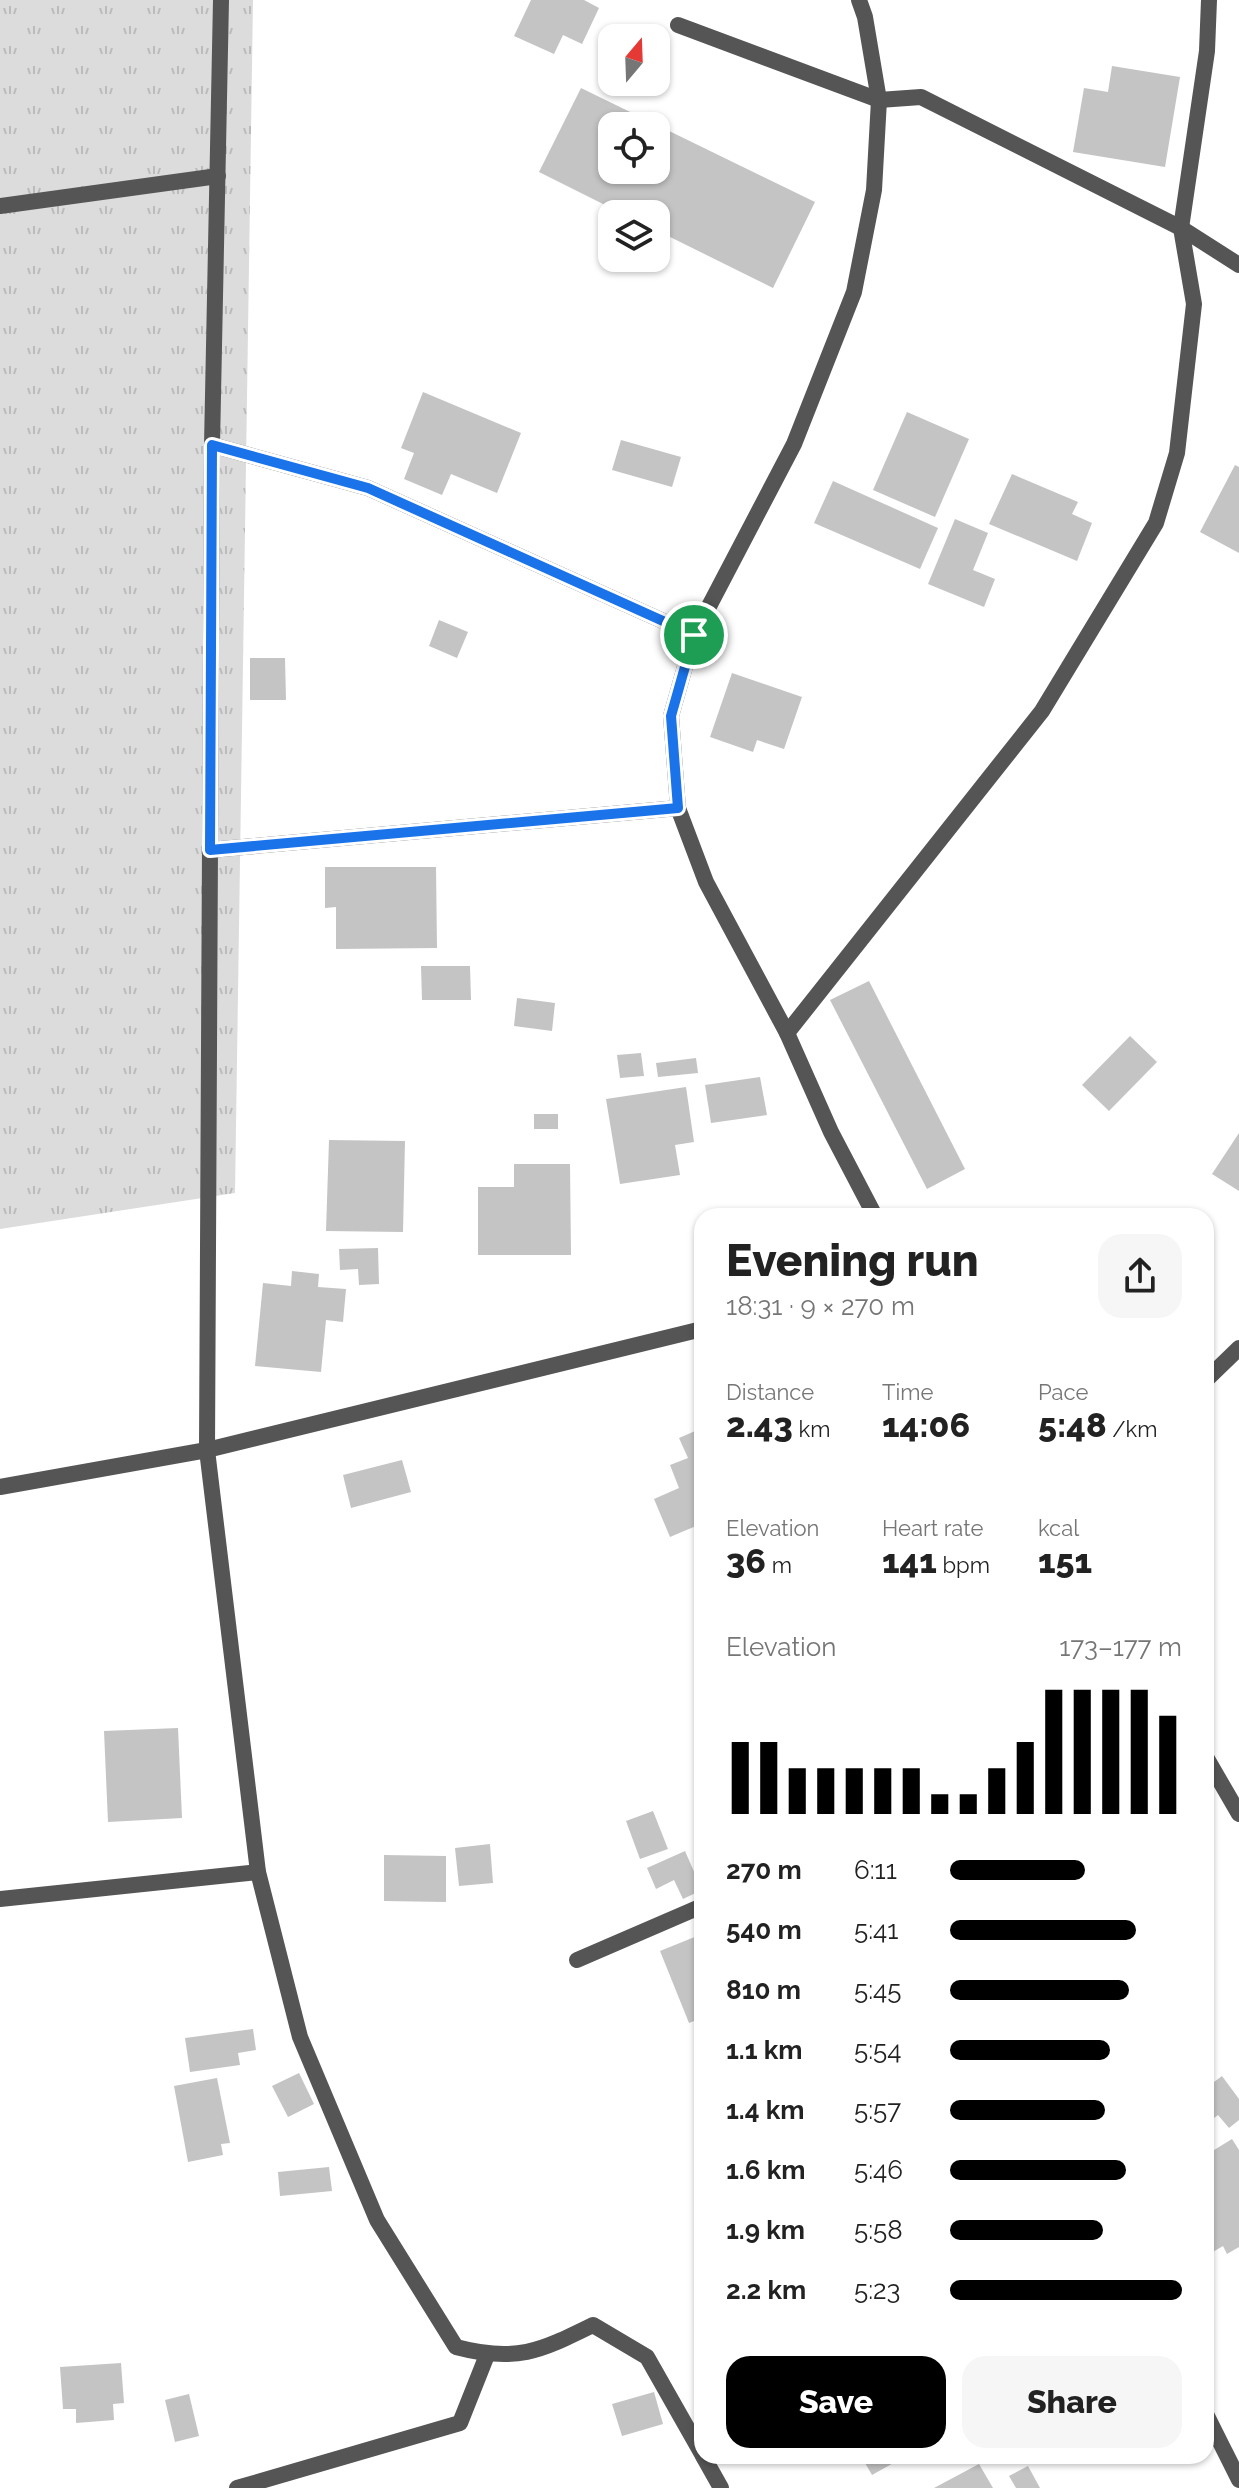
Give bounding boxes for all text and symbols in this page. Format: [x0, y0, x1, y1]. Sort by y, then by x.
north arrow [598, 24, 670, 96]
map controls [598, 24, 670, 272]
button: locate [598, 112, 670, 184]
button: layers [598, 200, 670, 272]
pin [660, 601, 728, 669]
icon: arrive [672, 613, 716, 657]
button: share [1098, 1234, 1182, 1318]
text: Evening run [726, 1235, 979, 1286]
text: 18:31 · 9 × 270 m [726, 1291, 915, 1321]
text: Distance [726, 1379, 814, 1405]
text: Time [882, 1379, 933, 1405]
text: Pace [1038, 1379, 1088, 1405]
text: 2.43 [726, 1405, 793, 1445]
text: 14:06 [882, 1405, 970, 1445]
text: 5:48 [1038, 1405, 1107, 1445]
text: km [793, 1416, 830, 1442]
text: /km [1107, 1416, 1157, 1442]
text: Elevation [726, 1515, 819, 1541]
text: Heart rate [882, 1515, 983, 1541]
text: kcal [1038, 1515, 1079, 1541]
text: 36 [726, 1541, 766, 1581]
text: 141 [882, 1541, 937, 1581]
text: 151 [1038, 1541, 1092, 1581]
text: m [766, 1552, 792, 1578]
text: bpm [937, 1552, 990, 1578]
text: Elevation [726, 1632, 836, 1662]
text: 173–177 m [1059, 1632, 1182, 1662]
text: 270 m [726, 1855, 802, 1885]
text: 6:11 [854, 1855, 897, 1885]
text: 540 m [726, 1915, 802, 1945]
text: 5:41 [854, 1915, 898, 1945]
text: 810 m [726, 1975, 801, 2005]
text: 5:45 [854, 1975, 901, 2005]
text: 1.1 km [726, 2035, 803, 2065]
text: 5:54 [854, 2035, 901, 2065]
text: 1.4 km [726, 2095, 805, 2125]
text: 5:57 [854, 2095, 901, 2125]
text: 1.6 km [726, 2155, 805, 2185]
text: 5:46 [854, 2155, 903, 2185]
text: 1.9 km [726, 2215, 805, 2245]
text: 5:58 [854, 2215, 903, 2245]
text: 2.2 km [726, 2275, 806, 2305]
text: 5:23 [854, 2275, 901, 2305]
button: Save [726, 2356, 946, 2448]
button: Share [962, 2356, 1182, 2448]

